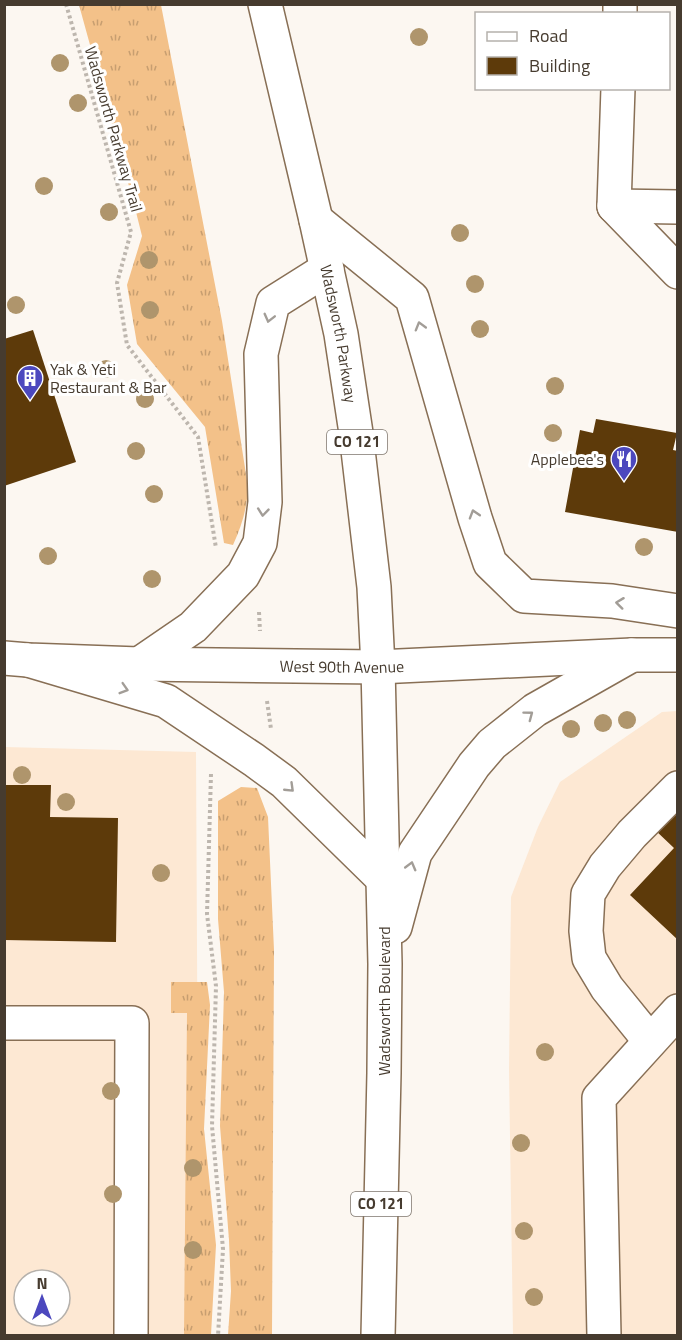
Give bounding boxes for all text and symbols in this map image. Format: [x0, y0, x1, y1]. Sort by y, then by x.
legend [475, 12, 670, 90]
text: Road [529, 22, 568, 49]
street label: Wadsworth Parkway Trail [79, 43, 149, 215]
text: Building [529, 52, 590, 79]
street label: Wadsworth Parkway [314, 262, 363, 405]
one-way arrow [264, 313, 277, 323]
one-way arrow [415, 321, 427, 332]
place label: Yak & Yeti Restaurant & Bar [50, 357, 167, 399]
building icon: Yak & Yeti Restaurant & Bar [15, 363, 45, 401]
road number: CO 121 [327, 430, 387, 454]
restaurant icon: Applebee's [609, 444, 639, 482]
place label: Applebee's [531, 447, 604, 471]
one-way arrow [257, 508, 270, 517]
one-way arrow [469, 509, 481, 520]
one-way arrow [615, 597, 624, 609]
street label: West 90th Avenue [280, 654, 405, 679]
one-way arrow [118, 682, 129, 694]
one-way arrow [522, 711, 533, 722]
one-way arrow [283, 781, 293, 792]
one-way arrow [404, 862, 416, 872]
street label: Wadsworth Boulevard [372, 926, 396, 1076]
road number: CO 121 [351, 1192, 411, 1216]
north arrow [12, 1268, 72, 1328]
text: N [36, 1271, 48, 1295]

